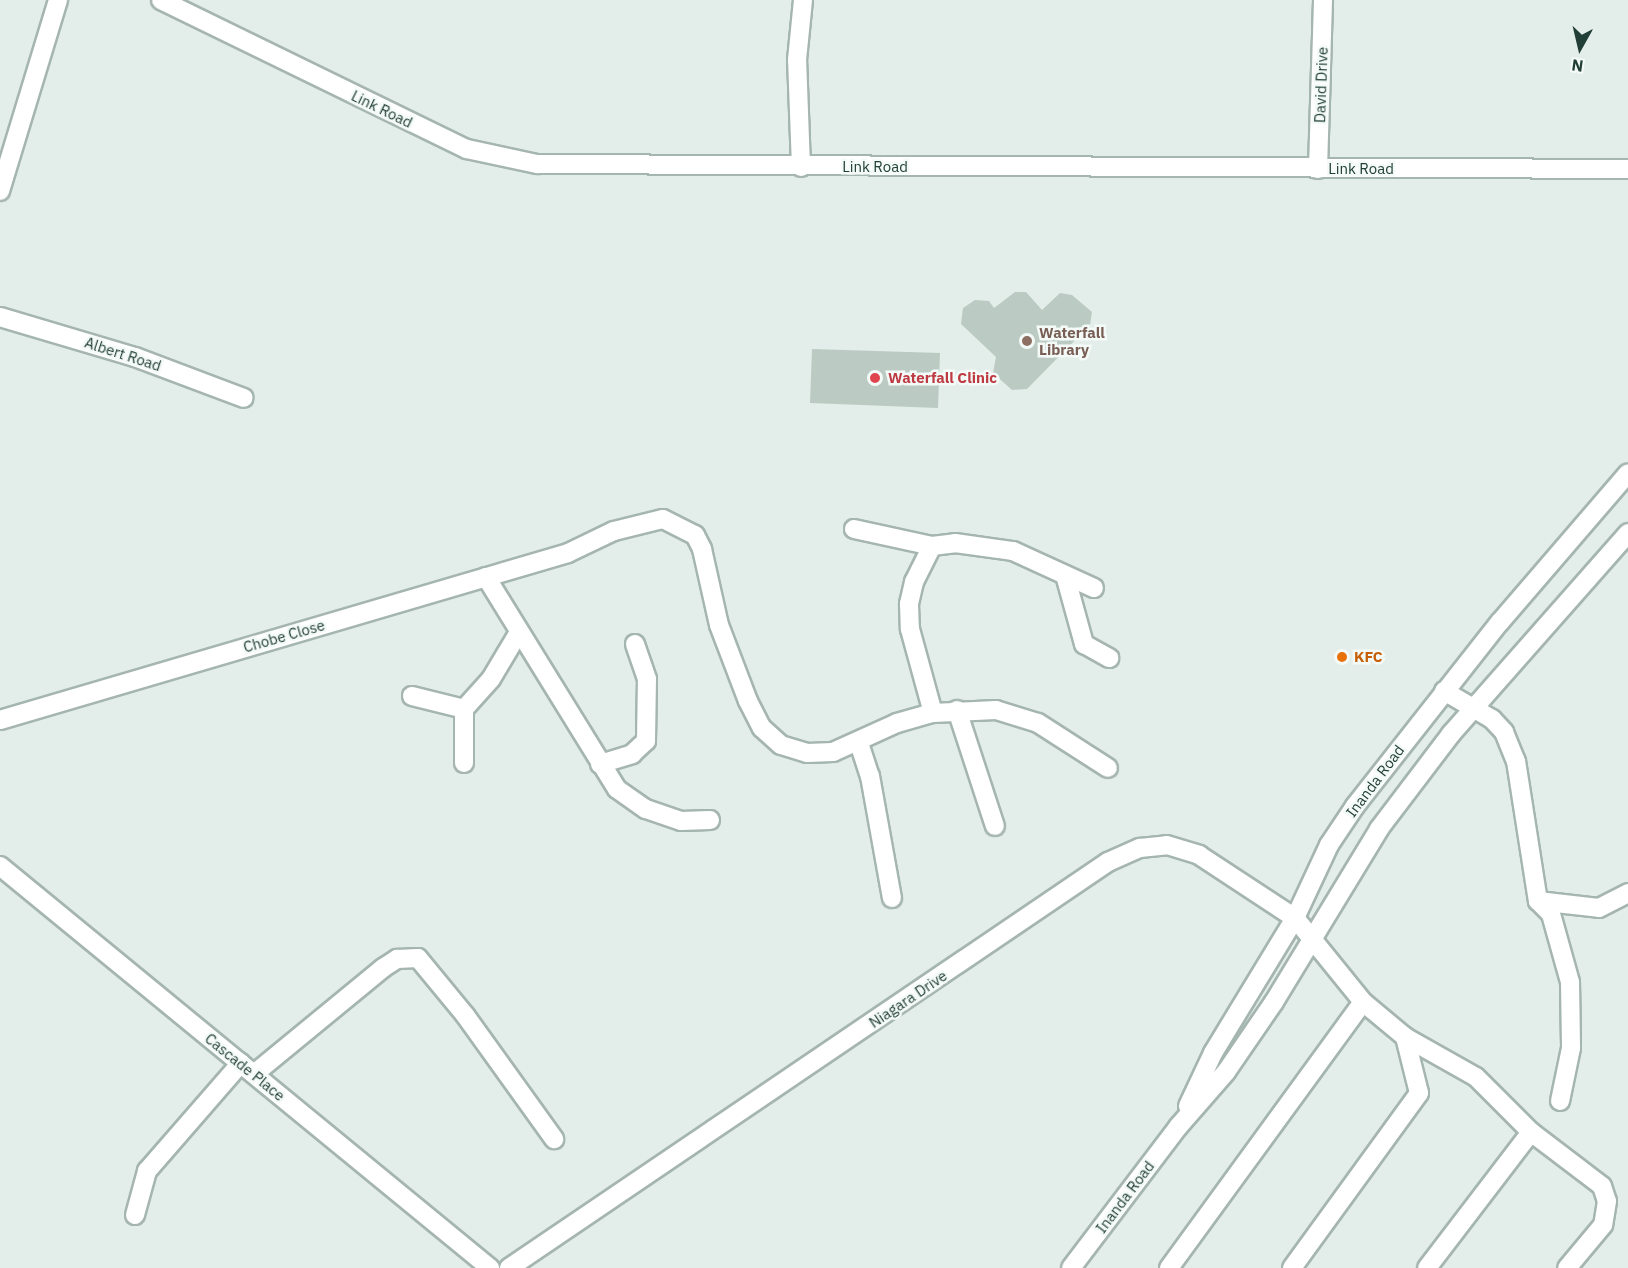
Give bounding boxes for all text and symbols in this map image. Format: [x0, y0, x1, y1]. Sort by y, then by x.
north arrow [1550, 18, 1610, 78]
street label: David Drive [1311, 47, 1331, 123]
text: N [1570, 55, 1585, 77]
street label: Link Road [349, 87, 415, 131]
street label: Link Road [842, 158, 908, 176]
street label: Link Road [1328, 160, 1394, 178]
place label: Waterfall Library [1039, 323, 1105, 358]
street label: Albert Road [82, 333, 164, 375]
marker: Waterfall Library [1020, 334, 1034, 348]
marker: Waterfall Clinic [866, 369, 884, 387]
place label: Waterfall Clinic [888, 369, 997, 387]
street label: Chobe Close [241, 616, 327, 656]
place label: KFC [1354, 648, 1383, 666]
marker: KFC [1335, 650, 1349, 664]
street label: Inanda Road [1342, 741, 1408, 821]
street label: Niagara Drive [866, 966, 950, 1032]
street label: Cascade Place [201, 1029, 289, 1105]
street label: Inanda Road [1092, 1157, 1158, 1237]

